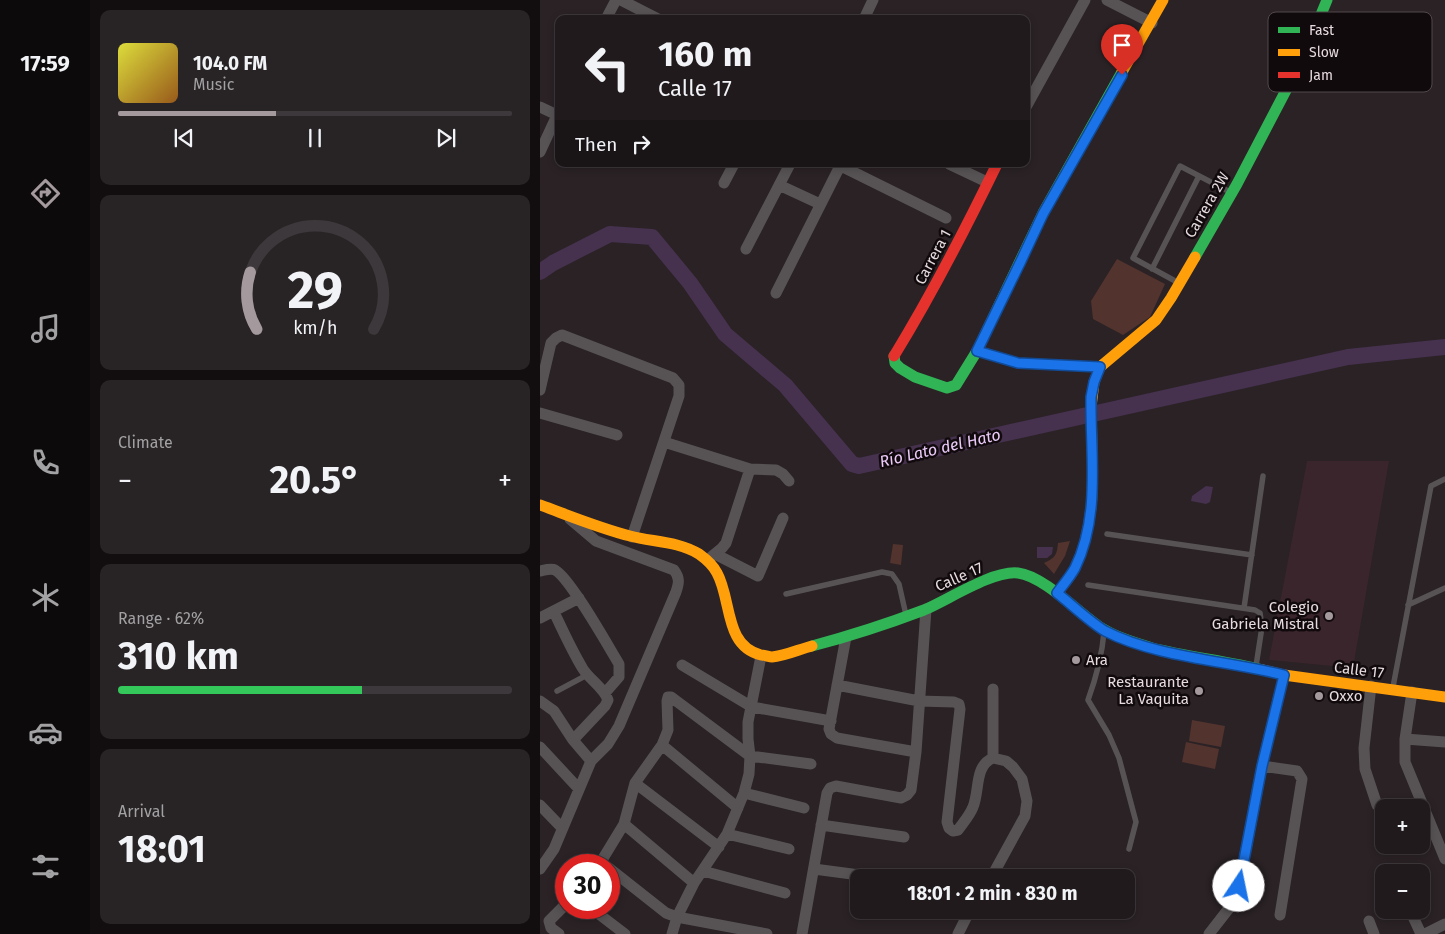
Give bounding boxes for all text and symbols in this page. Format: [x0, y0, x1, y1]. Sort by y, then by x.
legend [1268, 12, 1432, 92]
text: Fast [1309, 22, 1335, 39]
pin [1101, 24, 1143, 75]
icon: arrive [1108, 31, 1136, 59]
text: 160 m [658, 33, 752, 75]
icon: left [575, 35, 640, 100]
text: Slow [1309, 44, 1339, 61]
text: 17:59 [20, 50, 70, 77]
text: 104.0 FM [193, 52, 267, 75]
text: Jam [1309, 67, 1333, 84]
text: Music [193, 75, 234, 94]
text: Calle 17 [658, 75, 732, 102]
icon: previous [170, 124, 198, 152]
icon: pause [301, 124, 329, 152]
icon: next [432, 124, 460, 152]
icon: right [627, 130, 655, 158]
text: Then [575, 133, 617, 156]
street label: Carrera 2W [1181, 168, 1233, 241]
icon: directions [28, 176, 63, 211]
street label: Carrera 1 [911, 226, 955, 288]
text: 29 [287, 259, 343, 322]
icon: music [28, 311, 63, 346]
text: km/h [293, 317, 337, 339]
water label: Río Lato del Hato [878, 425, 1002, 471]
text: Climate [118, 433, 173, 452]
icon: phone [28, 445, 63, 480]
text: 20.5° [269, 457, 361, 503]
text: − [118, 464, 132, 497]
text: + [498, 464, 512, 497]
street label: Calle 17 [932, 558, 986, 595]
icon: climate [28, 580, 63, 615]
place label: Colegio Gabriela Mistral [1212, 598, 1320, 633]
text: Range · 62% [118, 609, 204, 628]
marker: Colegio Gabriela Mistral [1323, 610, 1335, 622]
text: 310 km [118, 633, 239, 679]
place label: Ara [1086, 651, 1108, 669]
marker: Ara [1070, 654, 1082, 666]
street label: Calle 17 [1333, 658, 1385, 682]
place label: Restaurante La Vaquita [1107, 673, 1189, 708]
marker: Restaurante La Vaquita [1193, 685, 1205, 697]
place label: Oxxo [1329, 687, 1362, 705]
marker: Oxxo [1313, 690, 1325, 702]
icon: car [28, 715, 63, 750]
map controls [1375, 799, 1430, 919]
button: + [1375, 799, 1430, 854]
text: Arrival [118, 802, 165, 821]
text: 18:01 [118, 826, 206, 872]
icon: filters [28, 849, 63, 884]
speed limit sign: 30 [555, 854, 620, 919]
position arrow [1212, 859, 1264, 911]
button: − [1375, 864, 1430, 919]
text: 18:01 · 2 min · 830 m [907, 882, 1078, 905]

